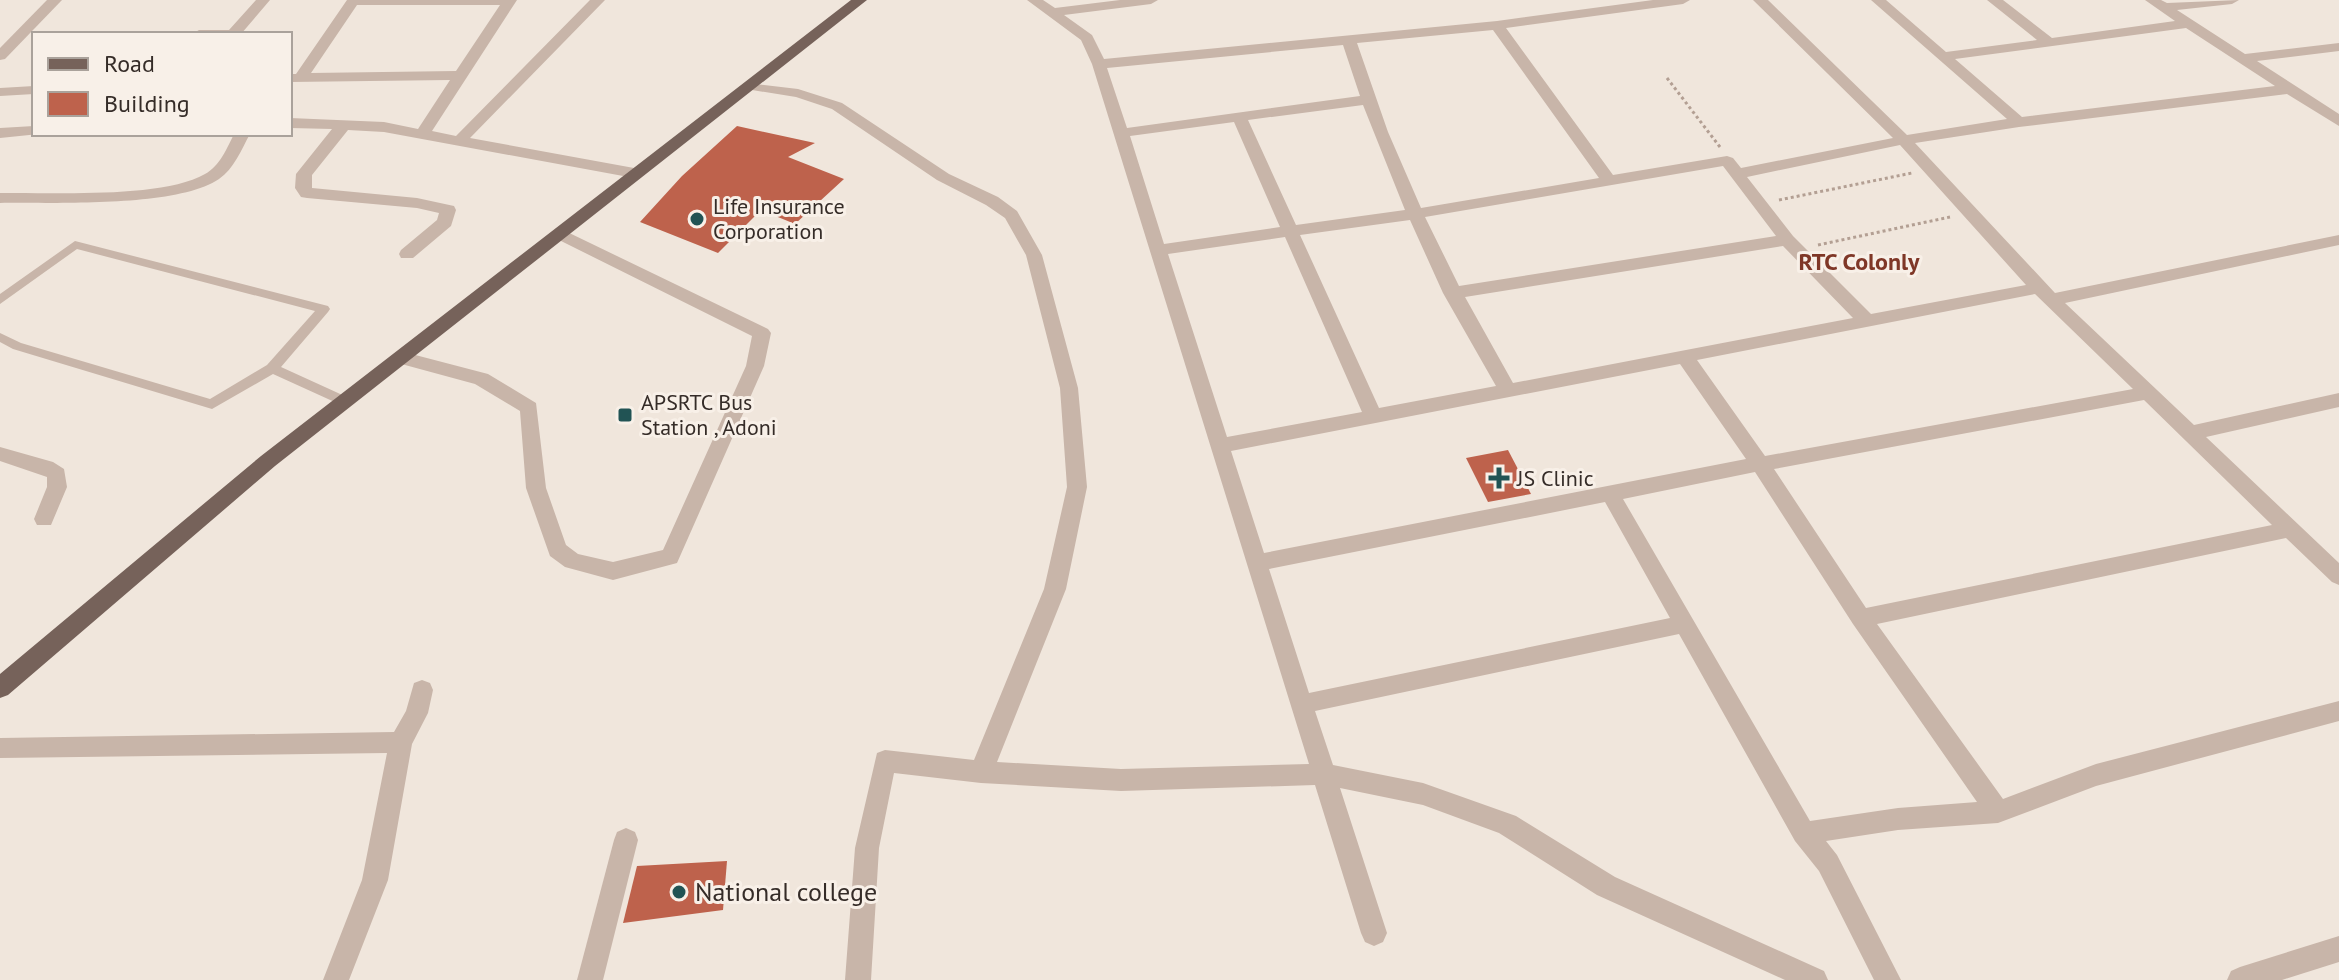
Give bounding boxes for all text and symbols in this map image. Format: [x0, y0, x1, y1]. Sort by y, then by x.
legend [32, 32, 292, 136]
text: Road [104, 48, 155, 79]
text: Building [104, 88, 190, 119]
place label: Life Insurance Corporation [713, 192, 845, 245]
marker: Life Insurance Corporation [688, 210, 706, 228]
district label: RTC Colonly [1798, 246, 1920, 277]
place label: APSRTC Bus Station , Adoni [641, 388, 777, 441]
marker: APSRTC Bus Station , Adoni [616, 406, 634, 424]
place label: JS Clinic [1516, 464, 1594, 492]
marker: JS Clinic [1488, 467, 1510, 489]
place label: National college [695, 875, 877, 908]
marker: National college [670, 883, 688, 901]

